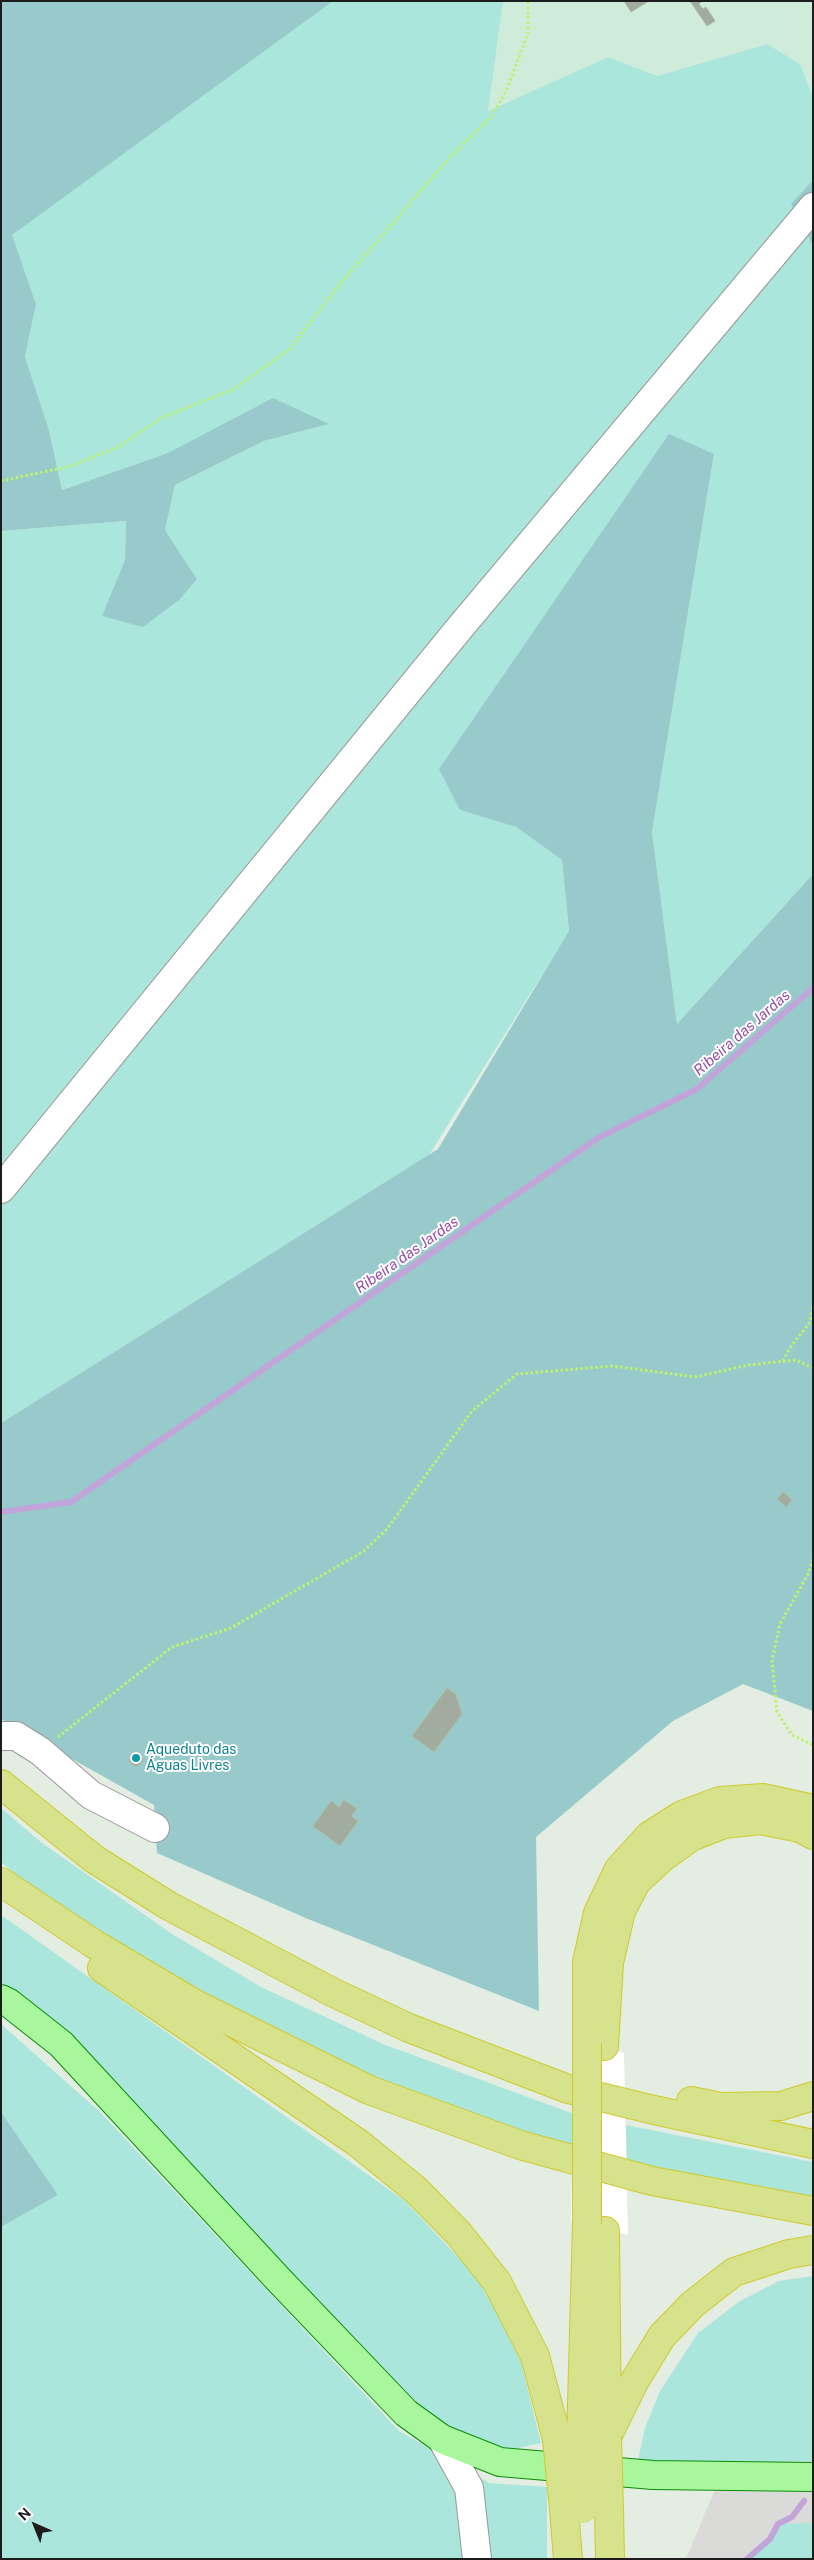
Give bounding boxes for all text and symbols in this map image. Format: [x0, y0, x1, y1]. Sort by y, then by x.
water label: Ribeira das Jardas [690, 986, 794, 1080]
water label: Ribeira das Jardas [352, 1213, 462, 1297]
place label: Aqueduto das Águas Livres [146, 1742, 236, 1774]
marker: Aqueduto das Águas Livres [130, 1752, 142, 1764]
north arrow [10, 2500, 60, 2550]
text: N [15, 2505, 34, 2524]

